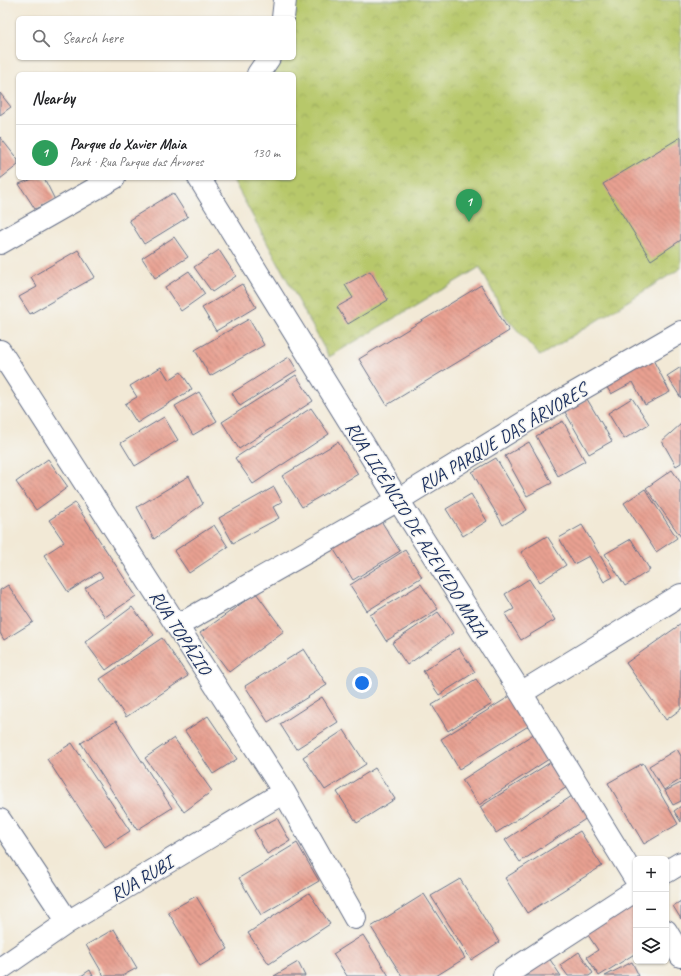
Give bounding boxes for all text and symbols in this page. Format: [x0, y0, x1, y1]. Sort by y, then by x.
search box [16, 16, 296, 60]
icon: search [30, 27, 52, 49]
text: Search here [62, 29, 123, 48]
text: Nearby [32, 88, 75, 109]
text: Parque do Xavier Maia [70, 135, 186, 154]
text: 1 [42, 145, 48, 161]
text: 130 m [252, 145, 280, 161]
text: Park · Rua Parque das Árvores [70, 154, 203, 170]
pin: 1 [456, 189, 482, 222]
street label: RUA PARQUE DAS ÁRVORES [414, 376, 594, 498]
street label: RUA LICÊNCIO DE AZEVEDO MAIA [340, 417, 493, 643]
street label: RUA TOPÁZIO [144, 586, 217, 681]
your location [352, 673, 372, 693]
street label: RUA RUBI [106, 849, 181, 907]
map controls [633, 856, 669, 964]
button: + [633, 856, 669, 892]
button: − [633, 892, 669, 928]
button: layers [633, 928, 669, 964]

